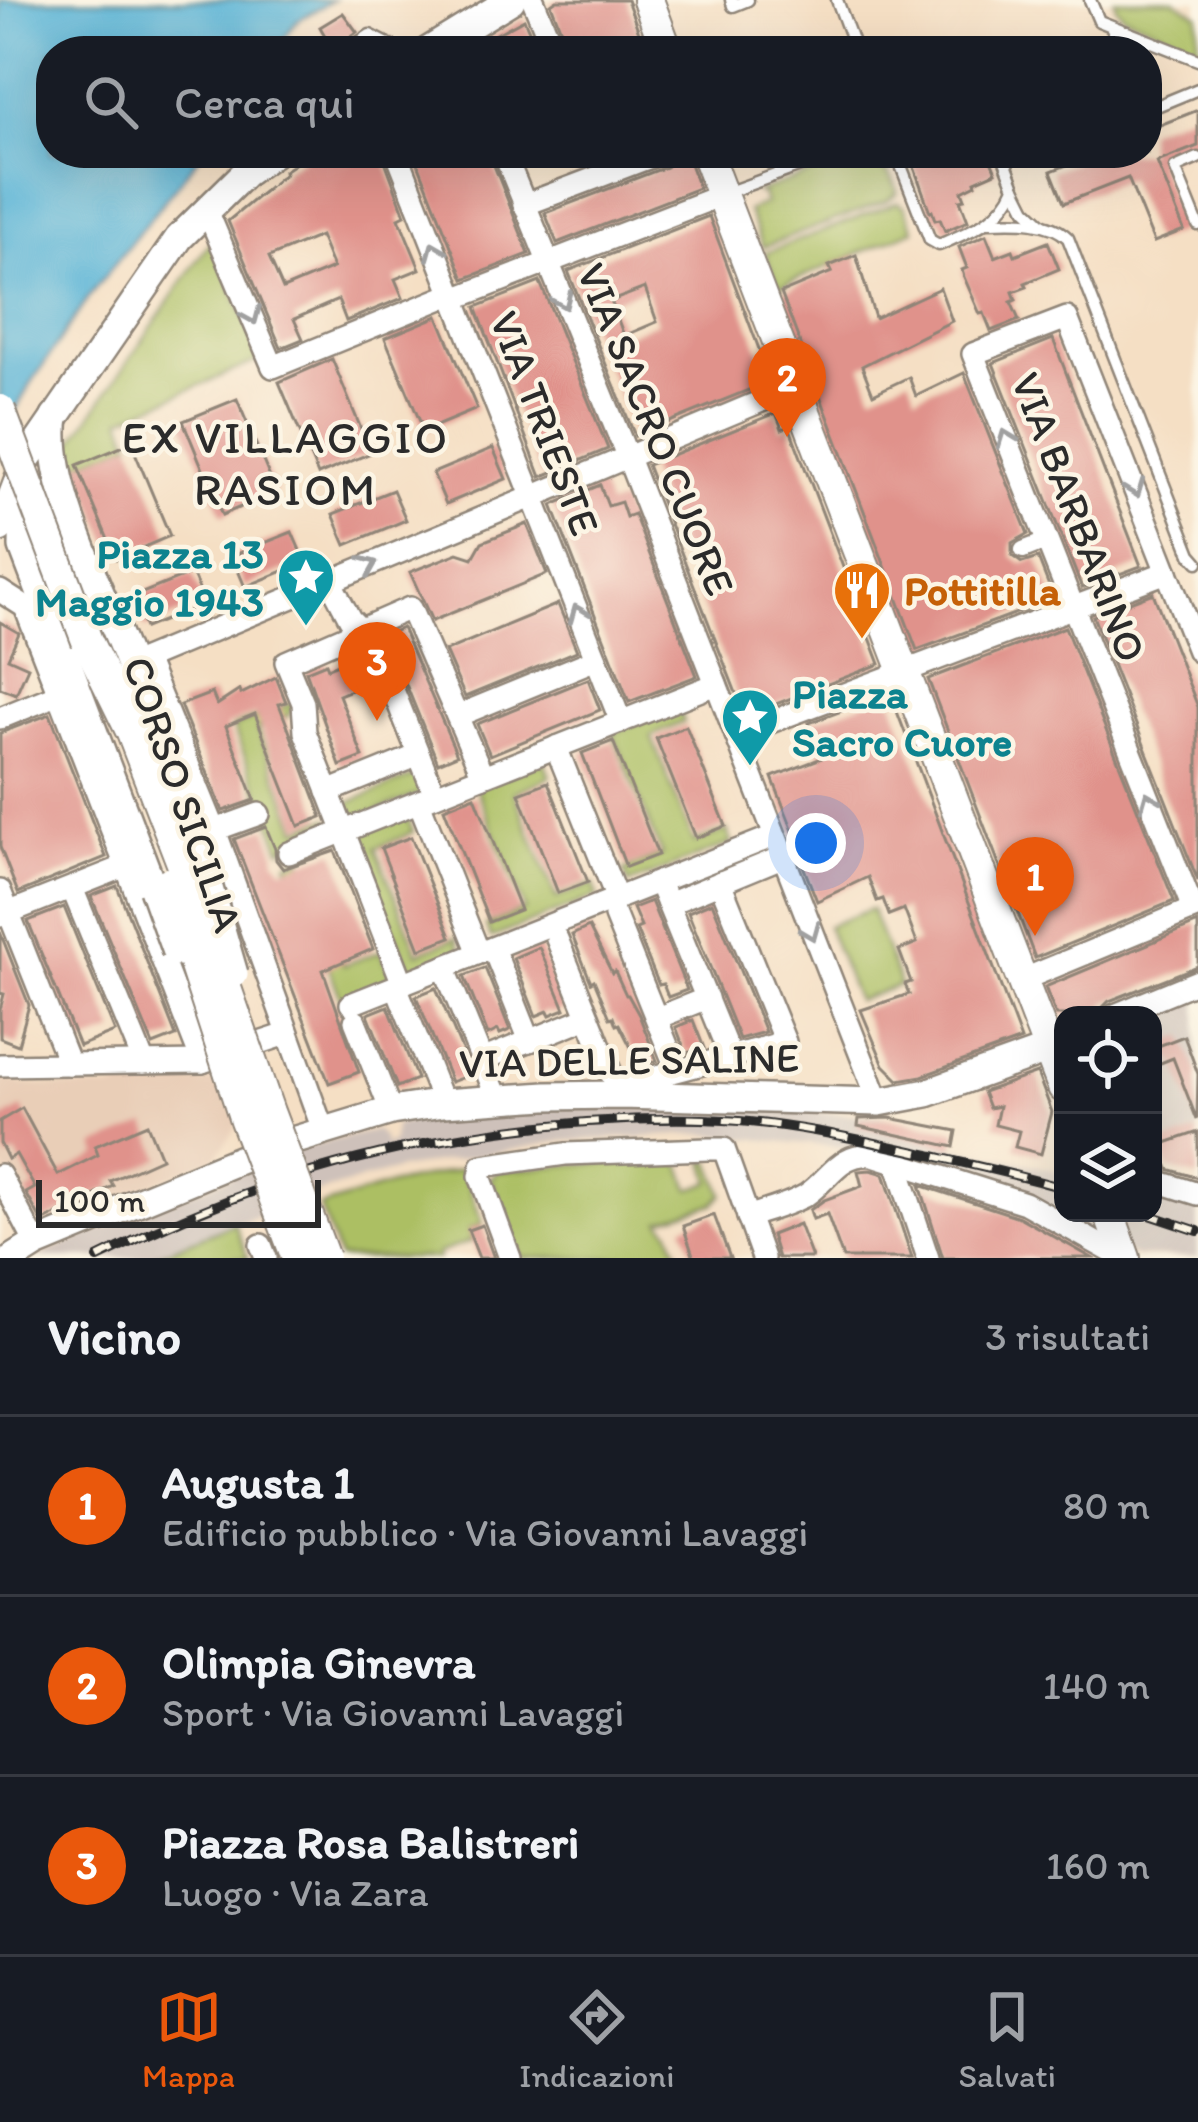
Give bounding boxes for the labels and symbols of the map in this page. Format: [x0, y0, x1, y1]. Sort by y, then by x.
one-way arrow [425, 240, 449, 261]
street label: VIA SACRO CUORE [566, 255, 746, 603]
one-way arrow [549, 289, 573, 310]
one-way arrow [238, 304, 262, 325]
street label: VIA TRIESTE [479, 304, 611, 542]
pin: 2 [748, 338, 826, 437]
street label: VIA BARBARINO [1000, 365, 1158, 669]
district label: EX VILLAGGIO RASIOM [122, 410, 450, 516]
one-way arrow [995, 428, 1020, 449]
one-way arrow [1120, 477, 1145, 498]
place label: Piazza 13 Maggio 1943 [35, 528, 264, 627]
place icon: Piazza 13 Maggio 1943 [275, 546, 337, 628]
one-way arrow [358, 555, 379, 579]
restaurant icon: Pottitilla [831, 559, 893, 641]
place label: Pottitilla [904, 565, 1061, 616]
one-way arrow [568, 603, 592, 624]
pin: 3 [338, 622, 416, 721]
street label: CORSO SICILIA [112, 650, 254, 938]
place label: Piazza Sacro Cuore [792, 668, 1012, 767]
place icon: Piazza Sacro Cuore [719, 686, 781, 768]
one-way arrow [1139, 791, 1163, 812]
your location [786, 813, 846, 873]
pin: 1 [996, 837, 1074, 936]
one-way arrow [797, 920, 822, 941]
street label: VIA DELLE SALINE [458, 1032, 800, 1088]
scale bar [36, 1174, 321, 1227]

